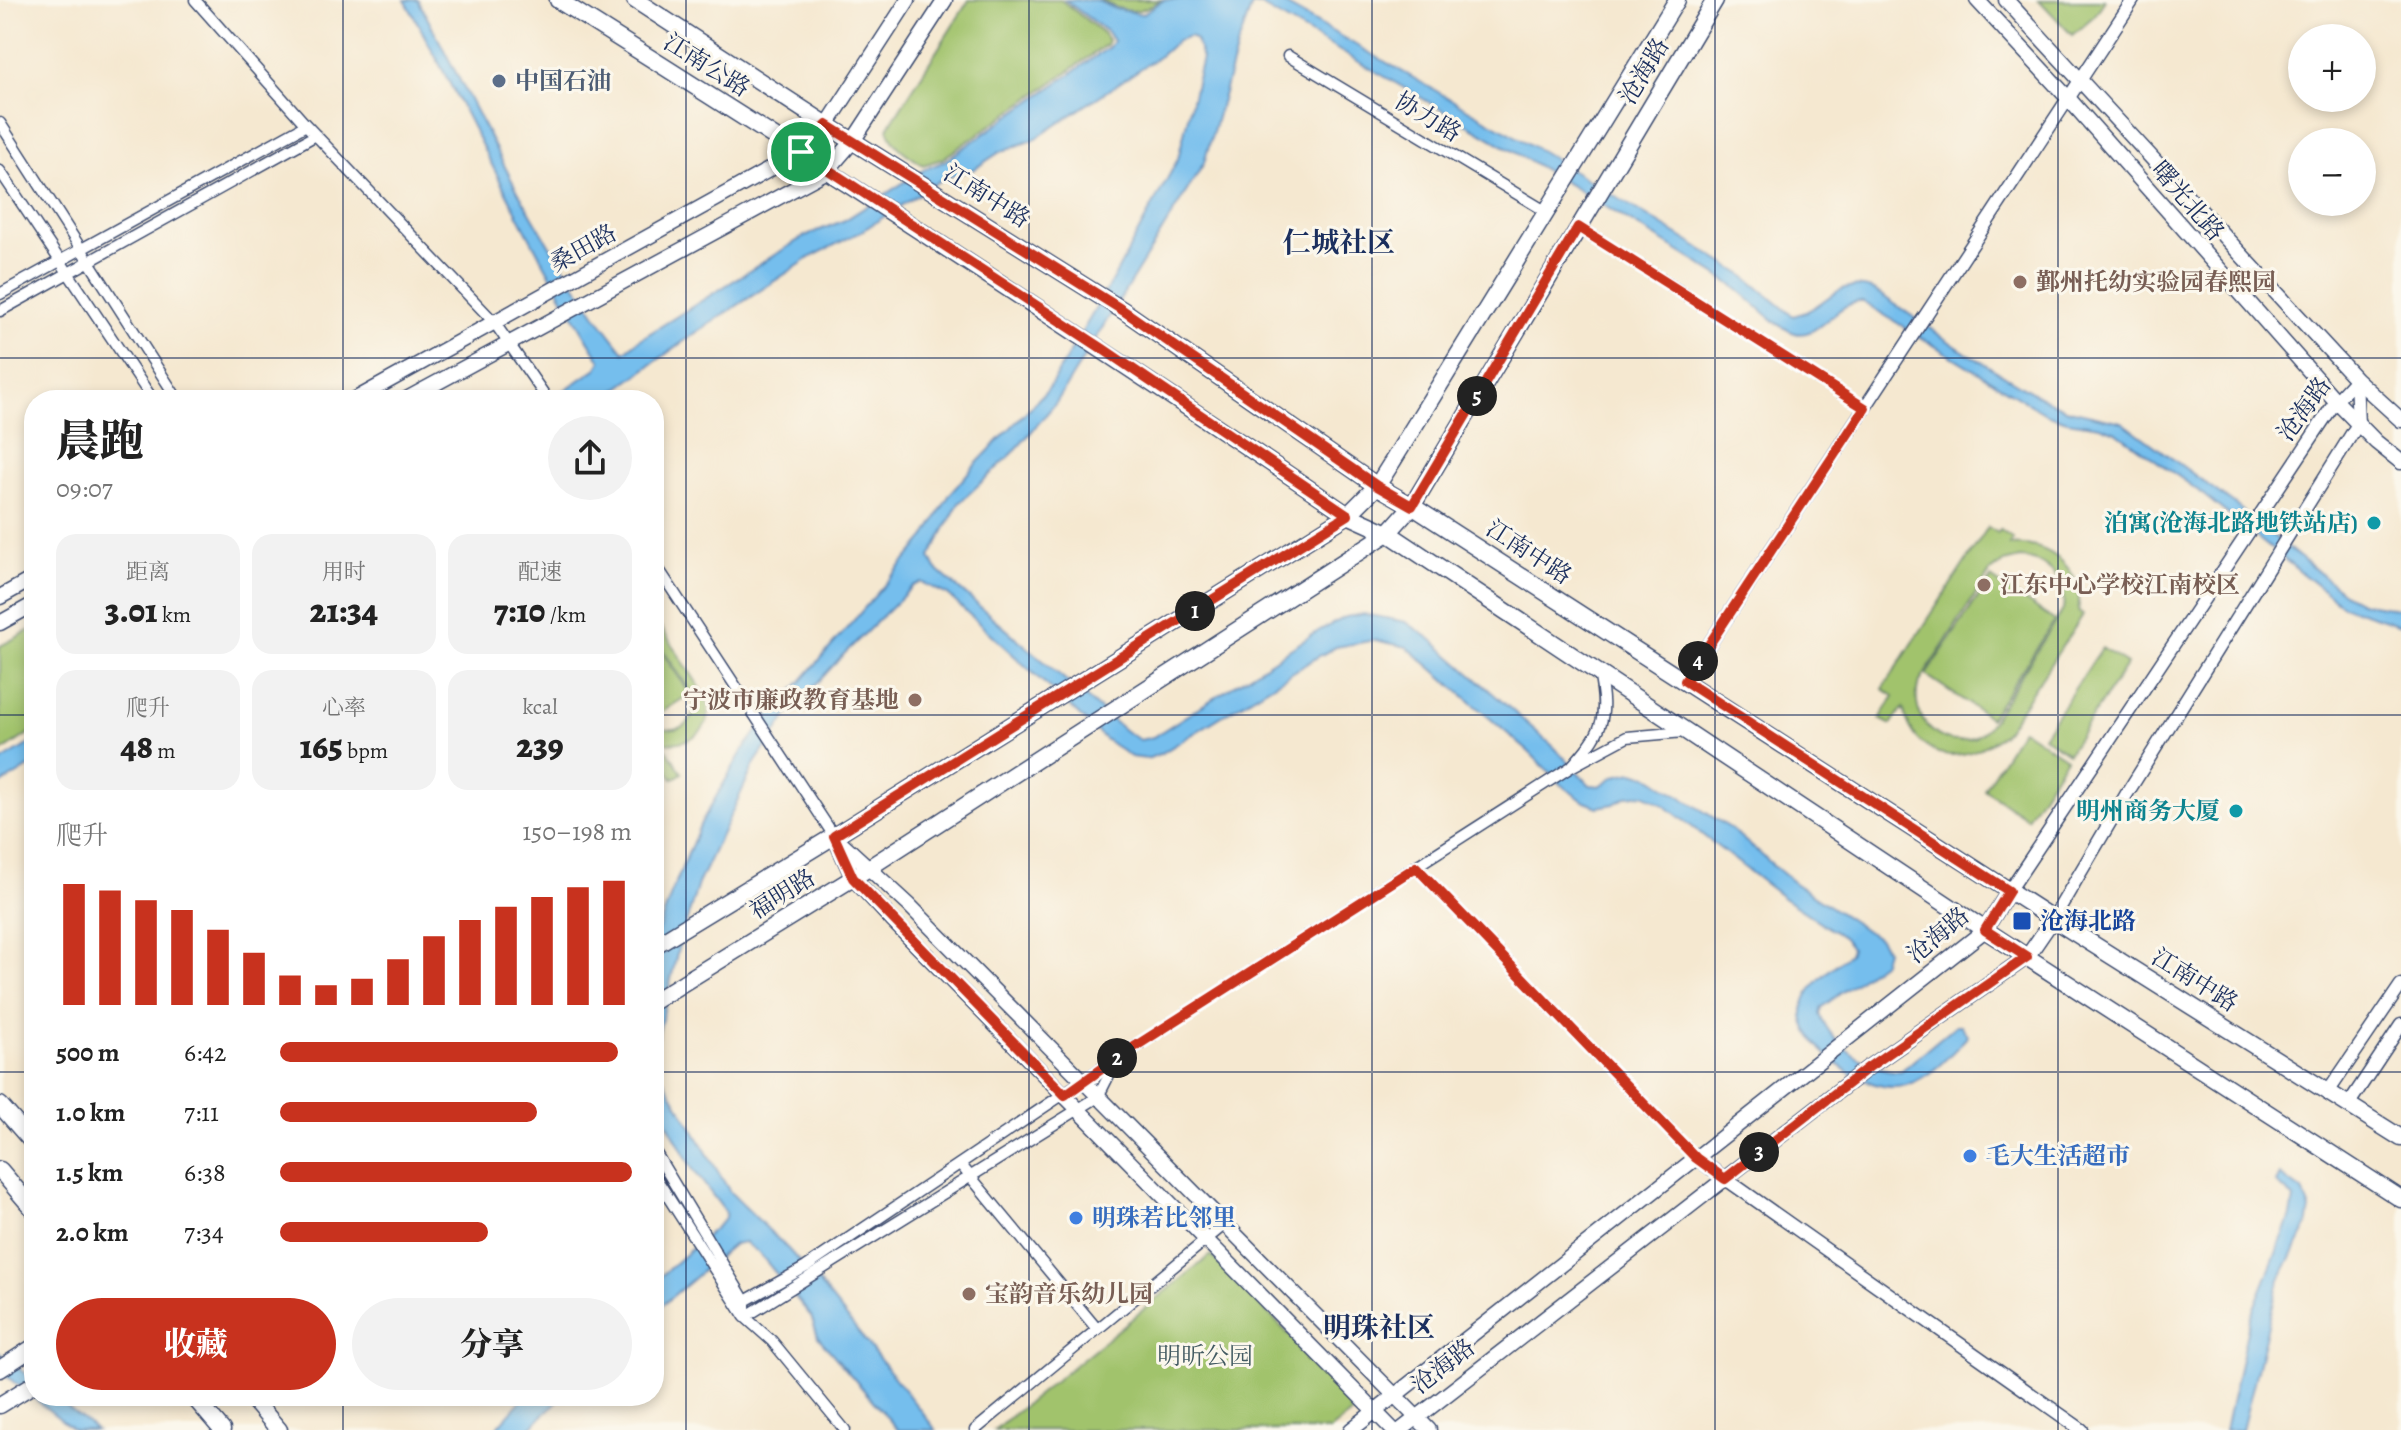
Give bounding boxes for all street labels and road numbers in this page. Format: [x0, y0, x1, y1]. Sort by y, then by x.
street label: 江南公路 [658, 26, 756, 104]
street label: 沧海路 [1612, 32, 1676, 110]
street label: 协力路 [1389, 85, 1467, 149]
street label: 曙光北路 [2144, 154, 2232, 248]
street label: 江南中路 [938, 157, 1036, 235]
street label: 桑田路 [544, 217, 622, 279]
street label: 沧海路 [2270, 370, 2338, 448]
street label: 江南中路 [1480, 512, 1578, 592]
street label: 福明路 [743, 861, 821, 927]
street label: 沧海路 [1900, 900, 1976, 970]
street label: 江南中路 [2146, 941, 2244, 1019]
street label: 沧海路 [1405, 1331, 1481, 1401]

